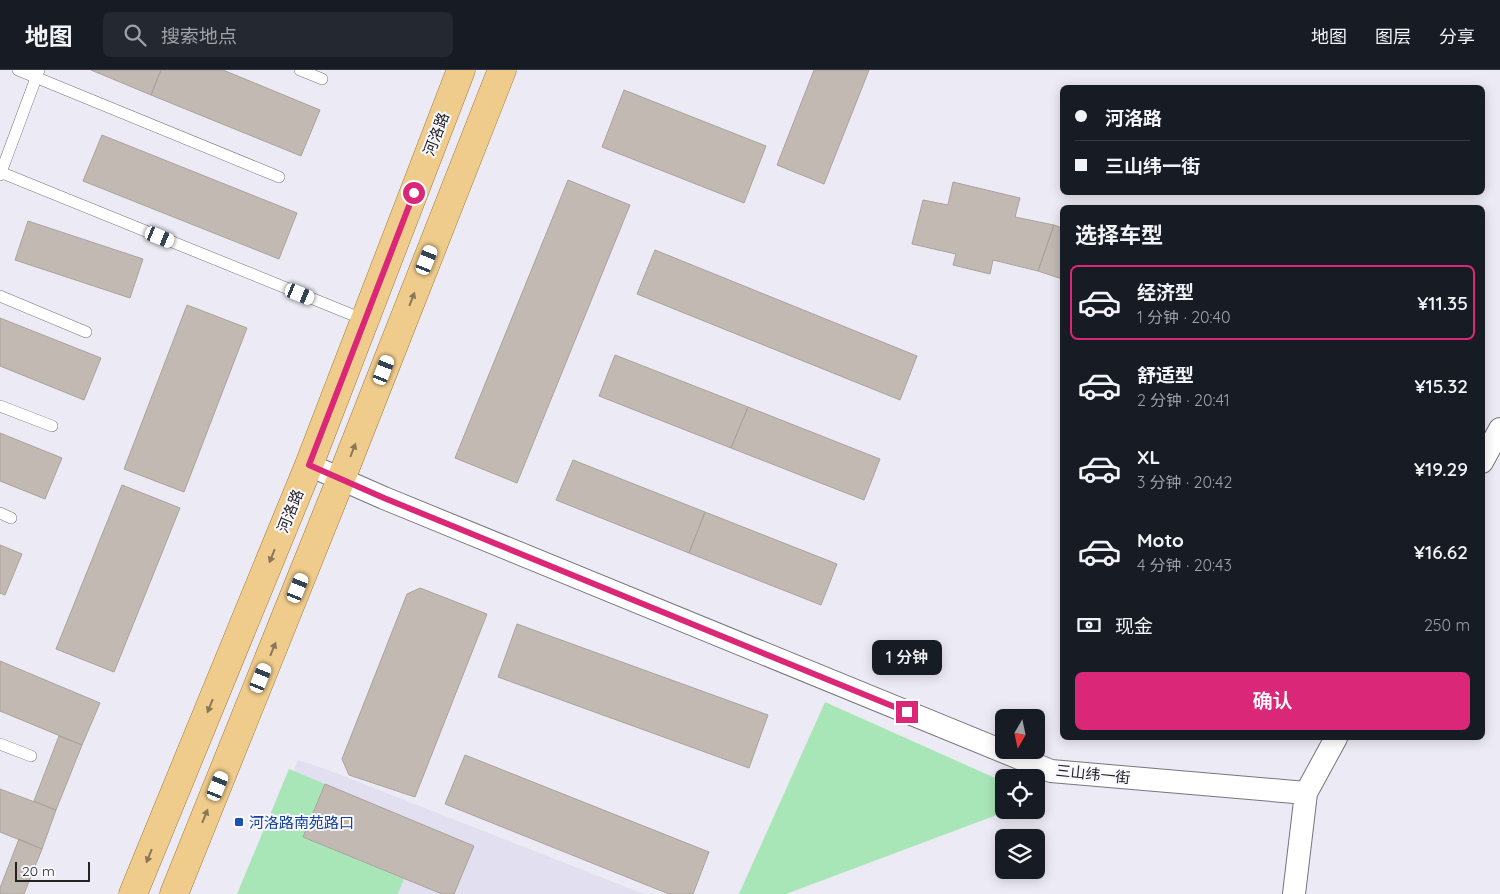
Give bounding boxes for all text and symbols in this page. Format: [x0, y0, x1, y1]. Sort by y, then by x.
search box [103, 12, 453, 57]
text: 地图 [25, 21, 73, 51]
icon: search [121, 21, 149, 49]
text: 搜索地点 [161, 24, 237, 48]
text: 地图 [1311, 25, 1347, 48]
text: 图层 [1375, 25, 1411, 48]
text: 分享 [1439, 25, 1475, 48]
text: 河洛路 [1105, 106, 1162, 130]
street label: 河洛路 [419, 110, 453, 158]
text: 三山纬一街 [1105, 154, 1200, 178]
route start [403, 182, 425, 204]
text: 选择车型 [1075, 221, 1163, 249]
car [143, 224, 176, 250]
car [414, 243, 439, 277]
icon: car [1077, 280, 1122, 325]
text: 经济型 [1137, 280, 1194, 304]
car [283, 281, 316, 307]
one-way arrow [408, 291, 416, 306]
text: ¥11.35 [1417, 291, 1468, 315]
text: 1 分钟 · 20:40 [1137, 307, 1230, 327]
car [371, 353, 396, 387]
icon: car [1077, 363, 1122, 408]
text: 舒适型 [1137, 363, 1194, 387]
text: ¥15.32 [1414, 374, 1468, 398]
text: 2 分钟 · 20:41 [1137, 390, 1230, 410]
one-way arrow [349, 442, 357, 457]
text: XL [1137, 445, 1160, 469]
icon: car [1077, 446, 1122, 491]
text: ¥19.29 [1414, 457, 1468, 481]
text: 3 分钟 · 20:42 [1137, 472, 1232, 492]
street label: 河洛路 [273, 487, 307, 535]
text: Moto [1137, 528, 1184, 552]
icon: car [1077, 529, 1122, 574]
text: ¥16.62 [1414, 540, 1468, 564]
one-way arrow [268, 549, 276, 564]
text: 4 分钟 · 20:43 [1137, 555, 1232, 575]
car [285, 571, 310, 605]
icon: cash [1075, 611, 1103, 639]
text: 现金 [1115, 614, 1153, 638]
text: 250 m [1424, 615, 1470, 635]
callout: 1 分钟 [872, 640, 942, 674]
one-way arrow [269, 642, 277, 657]
text: 1 分钟 [886, 647, 928, 667]
car [248, 661, 273, 695]
button: 确认 [1075, 672, 1470, 730]
one-way arrow [206, 699, 214, 713]
route end [896, 701, 918, 723]
north arrow [995, 709, 1045, 759]
map controls [995, 709, 1045, 879]
street label: 三山纬一街 [1055, 761, 1131, 787]
car [205, 769, 230, 803]
button: locate [995, 769, 1045, 819]
one-way arrow [202, 809, 210, 823]
place label: 河洛路南苑路口 [249, 813, 354, 832]
marker: 河洛路南苑路口 [233, 816, 245, 828]
button: layers [995, 829, 1045, 879]
one-way arrow [144, 849, 152, 863]
scale bar [15, 859, 90, 882]
text: 20 m [22, 862, 55, 880]

